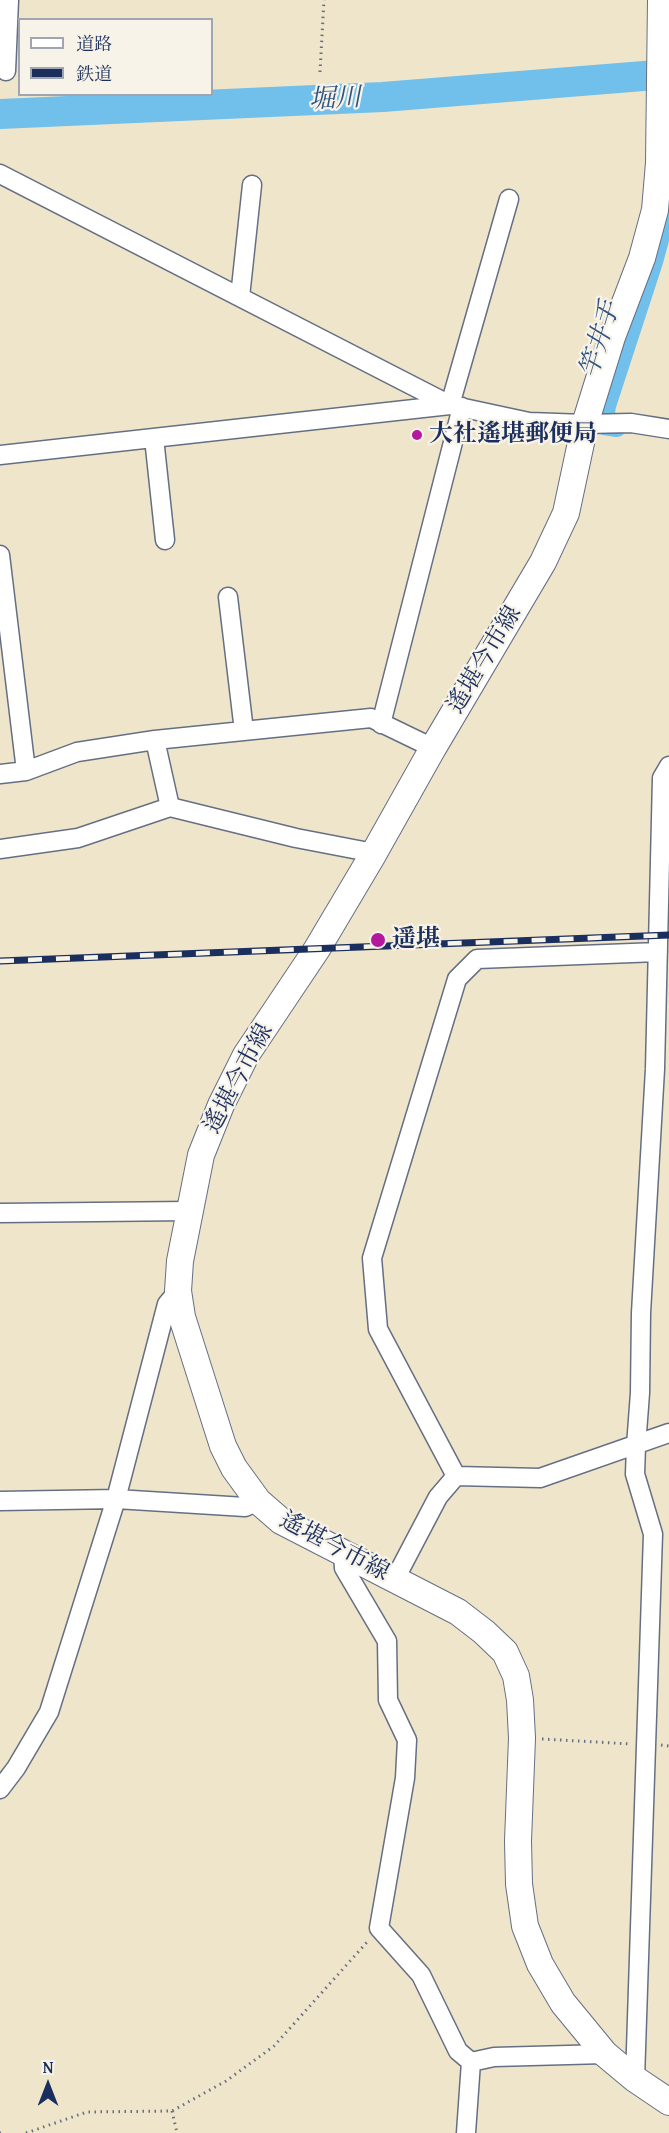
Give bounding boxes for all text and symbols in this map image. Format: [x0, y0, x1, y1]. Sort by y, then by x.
legend [18, 18, 213, 96]
text: 道路 [76, 30, 112, 57]
text: 鉄道 [76, 60, 112, 87]
water label: 堀川 [308, 83, 362, 117]
water label: 竿井手 [575, 298, 627, 382]
place label: 大社遙堪郵便局 [429, 421, 597, 449]
marker: 大社遙堪郵便局 [410, 428, 424, 442]
street label: 遙堪今市線 [442, 601, 528, 719]
place label: 遥堪 [392, 926, 440, 954]
marker: 遥堪 [369, 931, 387, 949]
street label: 遙堪今市線 [198, 1019, 280, 1139]
street label: 遙堪今市線 [274, 1506, 394, 1588]
north arrow [18, 2055, 78, 2115]
text: N [43, 2055, 53, 2079]

